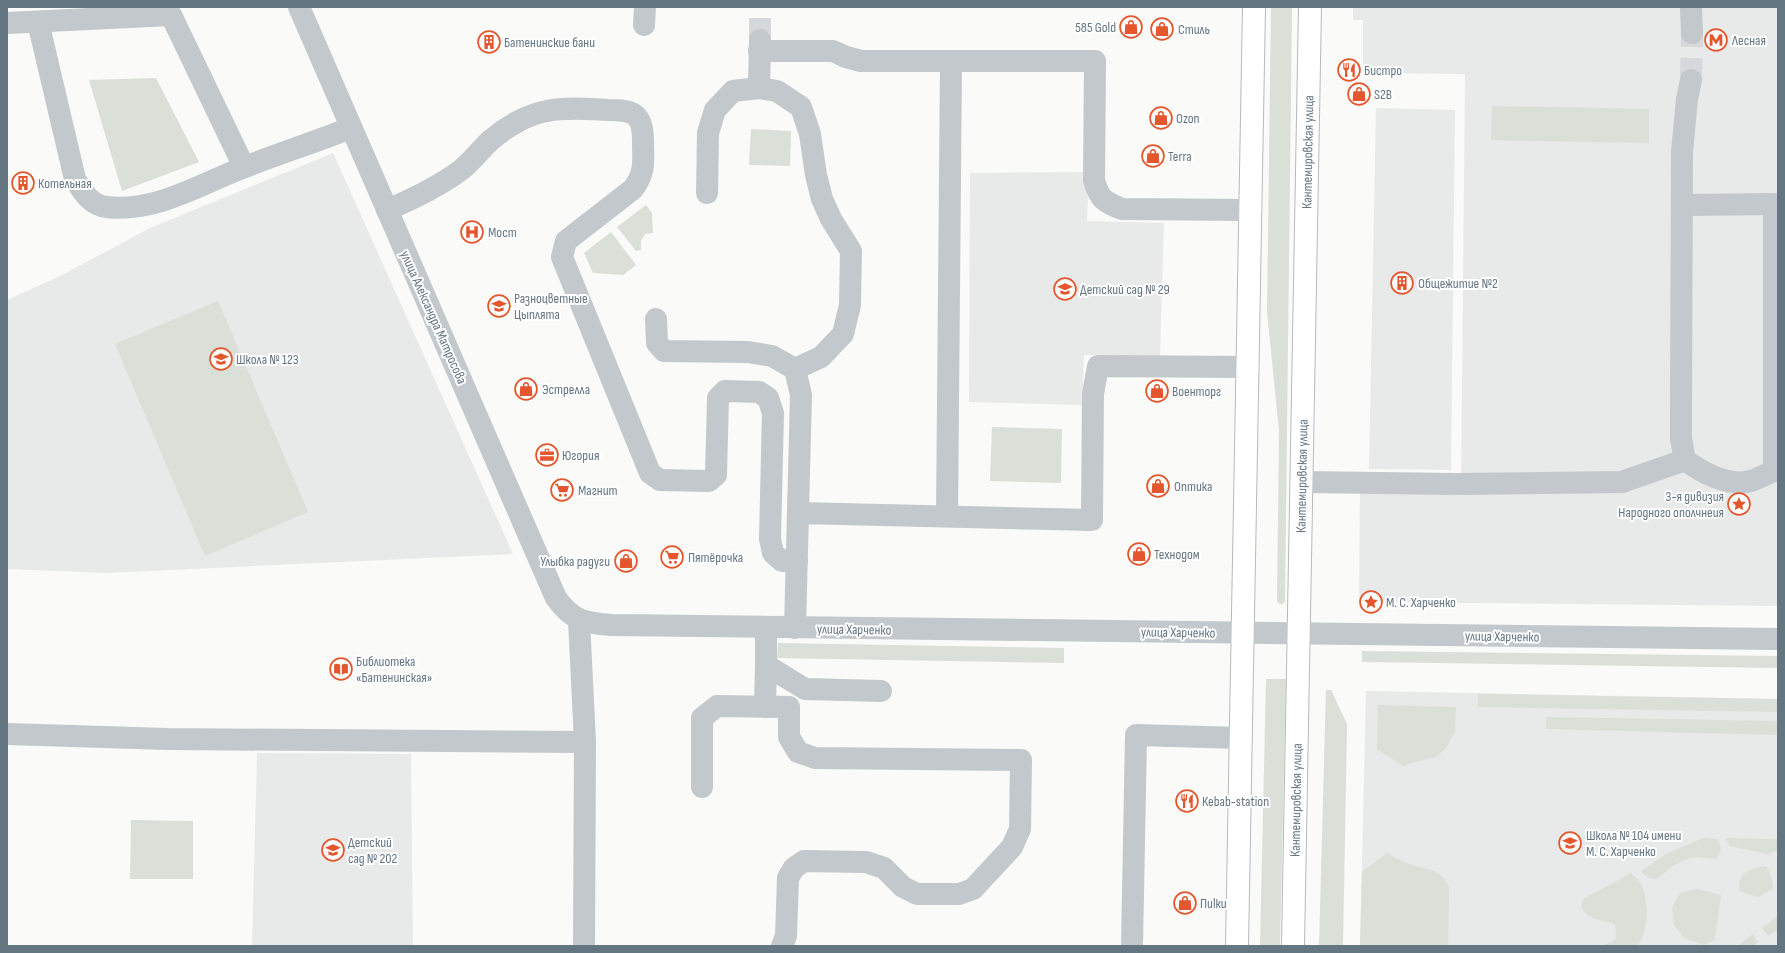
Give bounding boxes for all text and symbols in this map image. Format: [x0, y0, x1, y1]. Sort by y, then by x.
shop icon: 585 Gold [1118, 14, 1144, 40]
shop icon: Стиль [1149, 16, 1175, 42]
place label: 585 Gold [1075, 19, 1116, 36]
place label: Стиль [1178, 21, 1210, 38]
metro station icon: Лесная [1703, 27, 1729, 53]
building icon: Батенинские бани [476, 29, 502, 55]
place label: Лесная [1731, 32, 1766, 49]
place label: Батенинские бани [504, 34, 595, 51]
restaurant icon: Бистро [1336, 57, 1362, 83]
place label: Бистро [1364, 62, 1402, 79]
shop icon: S2B [1346, 81, 1372, 107]
place label: S2B [1374, 86, 1392, 103]
street label: Кантемировская улица [1298, 95, 1317, 209]
shop icon: Ozon [1148, 105, 1174, 131]
place label: Ozon [1176, 110, 1200, 127]
shop icon: Terra [1140, 143, 1166, 169]
place label: Terra [1168, 148, 1192, 165]
building icon: Котельная [10, 170, 36, 196]
place label: Котельная [38, 175, 92, 192]
hospital icon: Мост [459, 219, 485, 245]
place label: Мост [488, 224, 517, 241]
street label: улица Александра Матросова [396, 248, 471, 386]
building icon: Общежитие №2 [1389, 270, 1415, 296]
place label: Общежитие №2 [1418, 275, 1498, 292]
school or university icon: Детский сад № 29 [1052, 276, 1078, 302]
place label: Детский сад № 29 [1080, 281, 1170, 298]
place label: Разноцветные Цыплята [514, 290, 588, 323]
school or university icon: Разноцветные Цыплята [486, 293, 512, 319]
school or university icon: Школа № 123 [208, 346, 234, 372]
place label: Школа № 123 [236, 351, 299, 368]
shop icon: Эстрелла [513, 376, 539, 402]
shop icon: Военторг [1144, 378, 1170, 404]
place label: Эстрелла [542, 381, 590, 398]
place label: Военторг [1172, 383, 1221, 400]
street label: Кантемировская улица [1292, 419, 1312, 533]
office icon: Югория [534, 442, 560, 468]
place label: Югория [562, 447, 599, 464]
shop icon: Оптика [1145, 473, 1171, 499]
supermarket icon: Магнит [549, 477, 575, 503]
place label: Оптика [1174, 478, 1212, 495]
place label: Магнит [578, 482, 618, 499]
place label: 3-я дивизия Народного ополчнеия [1618, 488, 1724, 521]
place icon: 3-я дивизия Народного ополчнеия [1726, 491, 1752, 517]
shop icon: Технодом [1126, 541, 1152, 567]
supermarket icon: Пятёрочка [659, 544, 685, 570]
place label: Технодом [1154, 546, 1200, 563]
shop icon: Улыбка радуги [613, 548, 639, 574]
place label: Пятёрочка [688, 549, 743, 566]
place label: Улыбка радуги [540, 553, 610, 570]
place icon: М. С. Харченко [1358, 589, 1384, 615]
place label: М. С. Харченко [1386, 594, 1456, 611]
street label: улица Харченко [817, 620, 892, 639]
street label: улица Харченко [1141, 623, 1216, 642]
street label: улица Харченко [1465, 627, 1540, 646]
place label: Библиотека «Батенинская» [356, 653, 432, 686]
library icon: Библиотека «Батенинская» [328, 656, 354, 682]
street label: Кантемировская улица [1287, 743, 1306, 857]
restaurant icon: Kebab-station [1174, 788, 1200, 814]
place label: Kebab-station [1202, 793, 1269, 810]
place label: Школа № 104 имени М. С. Харченко [1586, 827, 1681, 860]
school or university icon: Школа № 104 имени М. С. Харченко [1557, 830, 1583, 856]
place label: Детский сад № 202 [348, 834, 398, 867]
school or university icon: Детский сад № 202 [320, 837, 346, 863]
shop icon: Пиlки [1172, 890, 1198, 916]
place label: Пиlки [1200, 895, 1227, 912]

